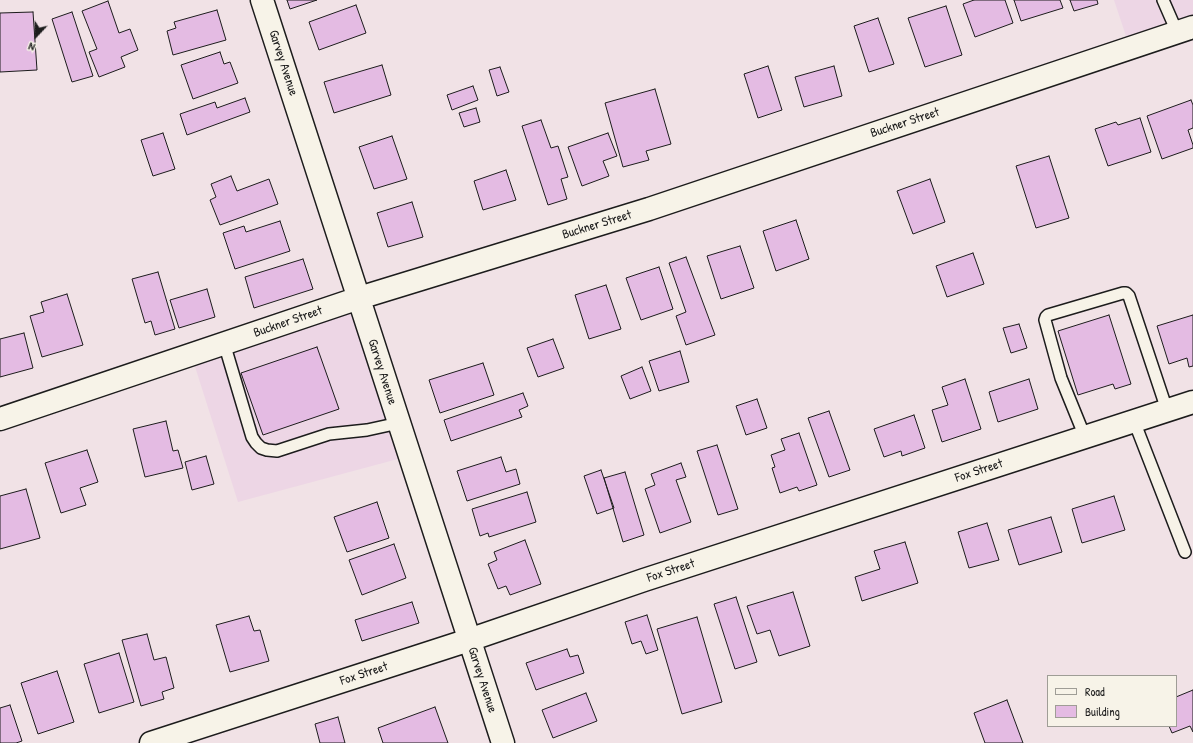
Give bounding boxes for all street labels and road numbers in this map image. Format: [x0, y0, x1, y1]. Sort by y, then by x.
street label: Garvey Avenue [265, 28, 301, 98]
street label: Buckner Street [869, 105, 941, 141]
street label: Buckner Street [561, 207, 633, 243]
street label: Buckner Street [252, 303, 324, 341]
street label: Garvey Avenue [364, 337, 400, 407]
street label: Fox Street [953, 456, 1005, 486]
street label: Fox Street [645, 556, 697, 586]
street label: Garvey Avenue [464, 645, 500, 715]
street label: Fox Street [338, 659, 390, 689]

